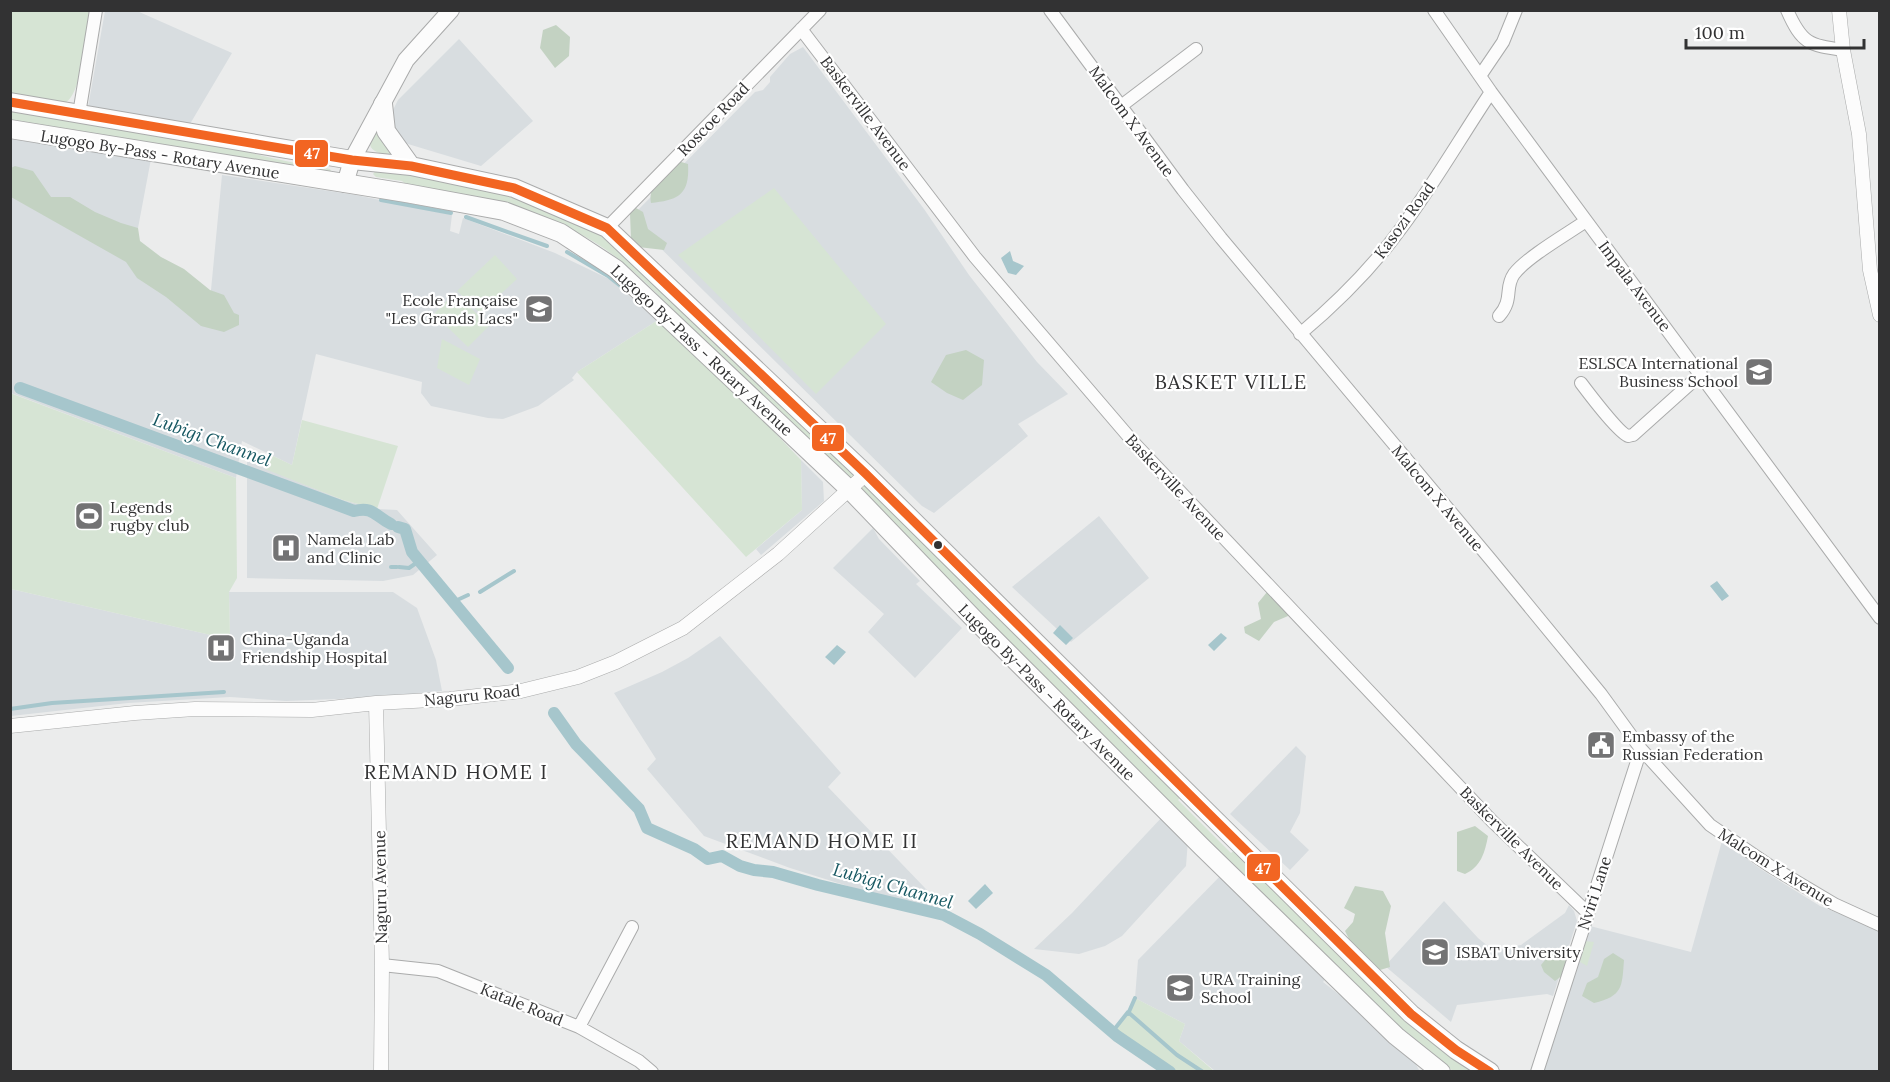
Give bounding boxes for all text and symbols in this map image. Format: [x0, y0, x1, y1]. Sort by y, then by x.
scale bar [1686, 12, 1864, 50]
text: 100 m [1695, 21, 1745, 44]
street label: Baskerville Avenue [816, 52, 916, 174]
street label: Malcom X Avenue [1085, 62, 1179, 181]
street label: Roscoe Road [673, 78, 753, 160]
street label: Lugogo By-Pass - Rotary Avenue [39, 125, 281, 183]
line badge: 47 [294, 139, 329, 168]
text: 47 [304, 143, 321, 163]
street label: Kasozi Road [1369, 177, 1439, 262]
street label: Impala Avenue [1594, 237, 1676, 336]
street label: Lugogo By-Pass - Rotary Avenue [607, 260, 797, 440]
place label: Ecole Française "Les Grands Lacs" [385, 290, 518, 328]
school or university icon: Ecole Française "Les Grands Lacs" [523, 293, 555, 325]
place label: ESLSCA International Business School [1579, 353, 1738, 391]
school or university icon: ESLSCA International Business School [1743, 356, 1775, 388]
district label: BASKET VILLE [1154, 369, 1308, 394]
water label: Lubigi Channel [150, 407, 274, 472]
line badge: 47 [811, 424, 845, 452]
text: 47 [820, 428, 837, 448]
street label: Baskerville Avenue [1122, 430, 1231, 545]
street label: Malcom X Avenue [1388, 441, 1488, 555]
place label: Legends rugby club [110, 497, 189, 535]
sports icon: Legends rugby club [73, 500, 105, 532]
place label: Namela Lab and Clinic [307, 529, 394, 567]
hospital icon: Namela Lab and Clinic [270, 532, 302, 564]
unlabelled marker [932, 539, 944, 551]
street label: Lugogo By-Pass - Rotary Avenue [954, 599, 1140, 785]
place label: China-Uganda Friendship Hospital [242, 629, 387, 667]
hospital icon: China-Uganda Friendship Hospital [205, 632, 237, 664]
street label: Naguru Road [423, 680, 521, 710]
place label: Embassy of the Russian Federation [1622, 726, 1763, 764]
public building icon: Embassy of the Russian Federation [1585, 729, 1617, 761]
district label: REMAND HOME I [364, 759, 548, 784]
street label: Baskerville Avenue [1456, 782, 1568, 894]
street label: Malcom X Avenue [1715, 823, 1838, 911]
district label: REMAND HOME II [726, 828, 918, 853]
street label: Naguru Avenue [369, 830, 391, 944]
line badge: 47 [1246, 853, 1281, 882]
street label: Nviri Lane [1573, 853, 1615, 932]
water label: Lubigi Channel [830, 857, 956, 914]
text: 47 [1255, 858, 1272, 878]
school or university icon: ISBAT University [1419, 936, 1451, 968]
place label: ISBAT University [1456, 942, 1581, 962]
place label: URA Training School [1201, 969, 1302, 1007]
school or university icon: URA Training School [1164, 972, 1196, 1004]
street label: Katale Road [478, 978, 567, 1030]

